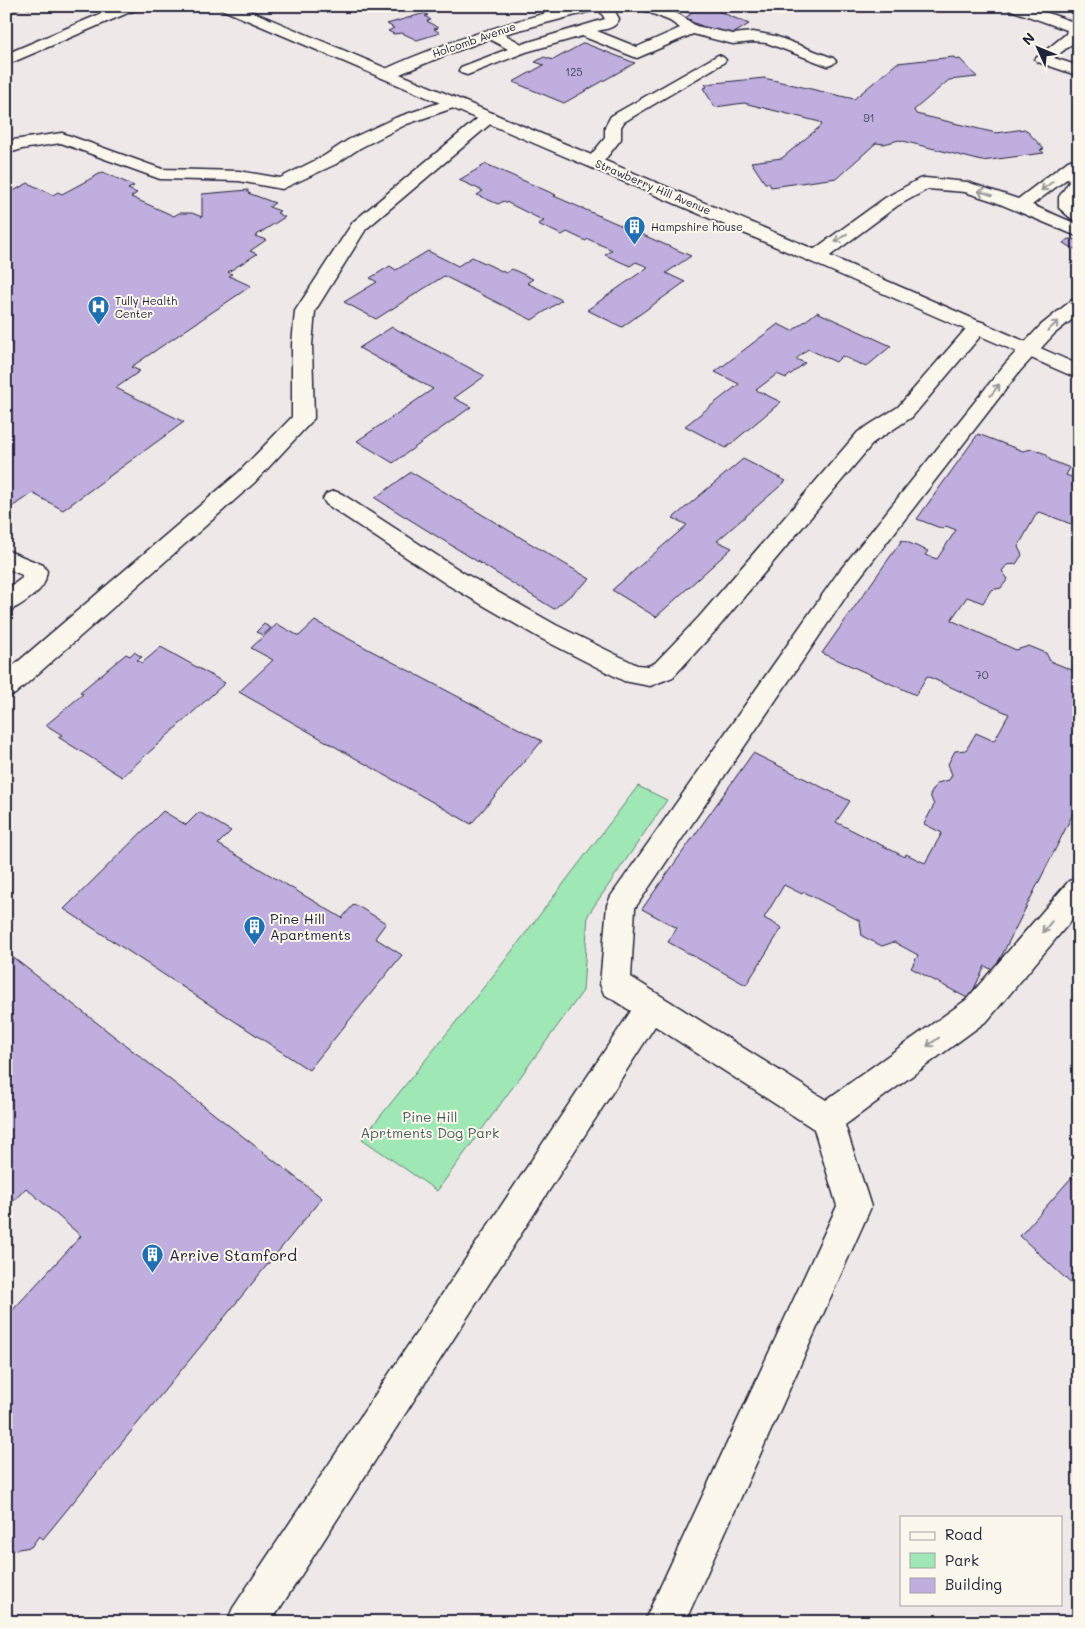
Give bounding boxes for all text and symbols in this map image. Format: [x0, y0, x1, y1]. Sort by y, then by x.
street label: Holcomb Avenue [430, 18, 518, 61]
north arrow [1012, 22, 1062, 72]
text: N [1018, 28, 1039, 49]
house number: 125 [565, 64, 583, 79]
house number: 91 [863, 110, 875, 125]
street label: Strawberry Hill Avenue [593, 155, 714, 218]
one-way arrow [1040, 181, 1054, 191]
one-way arrow [978, 188, 994, 197]
building icon: Hampshire house [623, 215, 647, 246]
place label: Hampshire house [651, 219, 743, 234]
one-way arrow [835, 232, 848, 243]
place label: Tully Health Center [115, 293, 177, 321]
hospital icon: Tully Health Center [87, 295, 111, 326]
one-way arrow [1046, 320, 1059, 331]
one-way arrow [990, 383, 1000, 397]
house number: 70 [976, 667, 989, 682]
place label: Pine Hill Apartments [270, 909, 351, 944]
building icon: Pine Hill Apartments [242, 915, 266, 946]
one-way arrow [1041, 921, 1053, 934]
one-way arrow [927, 1036, 940, 1047]
park label: Pine Hill Aprtments Dog Park [361, 1107, 499, 1142]
building icon: Arrive Stamford [141, 1243, 165, 1274]
place label: Arrive Stamford [169, 1244, 297, 1265]
legend [900, 1516, 1062, 1606]
text: Road [945, 1524, 982, 1544]
text: Park [945, 1550, 979, 1570]
text: Building [945, 1574, 1002, 1594]

